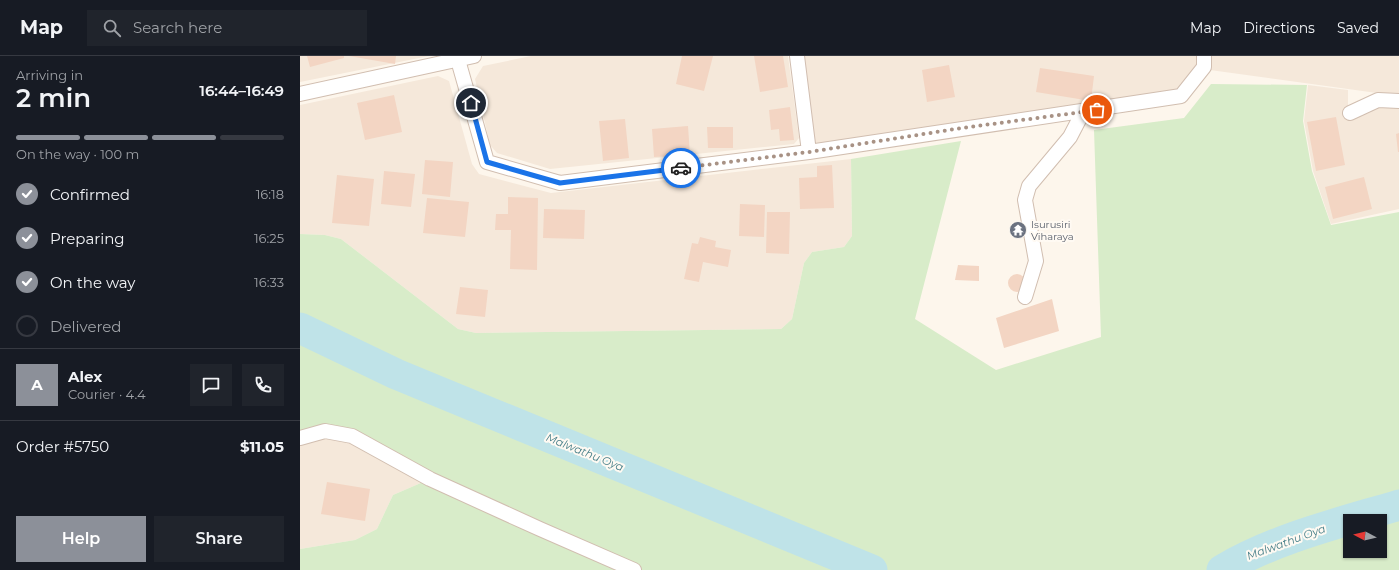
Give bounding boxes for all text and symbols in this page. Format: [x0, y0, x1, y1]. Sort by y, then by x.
search box [87, 10, 367, 46]
text: Map [20, 16, 63, 39]
icon: search [101, 17, 123, 39]
text: Search here [133, 18, 222, 37]
text: Map [1190, 19, 1221, 37]
text: Directions [1243, 19, 1315, 37]
text: Saved [1337, 19, 1379, 37]
text: Arriving in [16, 67, 83, 83]
text: 16:44–16:49 [199, 81, 284, 100]
text: 2 min [16, 82, 91, 114]
pin [454, 86, 488, 120]
icon: home [460, 92, 482, 114]
pin [1080, 93, 1114, 127]
icon: bag [1086, 99, 1108, 121]
text: On the way · 100 m [16, 146, 139, 162]
courier [661, 148, 701, 188]
icon: car [670, 157, 692, 179]
icon: check [16, 183, 38, 205]
text: Confirmed [50, 185, 130, 204]
text: 16:18 [256, 186, 284, 202]
place label: Isurusiri Viharaya [1031, 218, 1074, 243]
temple icon: Isurusiri Viharaya [1008, 220, 1028, 240]
icon: check [16, 227, 38, 249]
text: Preparing [50, 229, 125, 248]
text: 16:25 [254, 230, 284, 246]
icon: check [16, 271, 38, 293]
text: On the way [50, 273, 135, 292]
text: 16:33 [254, 274, 284, 290]
text: Delivered [50, 317, 122, 336]
button: chat [190, 364, 232, 406]
button: phone [242, 364, 284, 406]
text: Alex [68, 367, 102, 386]
text: A [31, 375, 43, 394]
text: Courier · 4.4 [68, 386, 146, 402]
water label: Malwathu Oya [544, 430, 626, 474]
text: Order #5750 [16, 437, 109, 456]
text: $11.05 [240, 437, 284, 456]
north arrow [1343, 514, 1387, 558]
map controls [1343, 514, 1387, 558]
button: Help [16, 516, 146, 562]
button: Share [154, 516, 284, 562]
water label: Malwathu Oya [1245, 521, 1327, 563]

